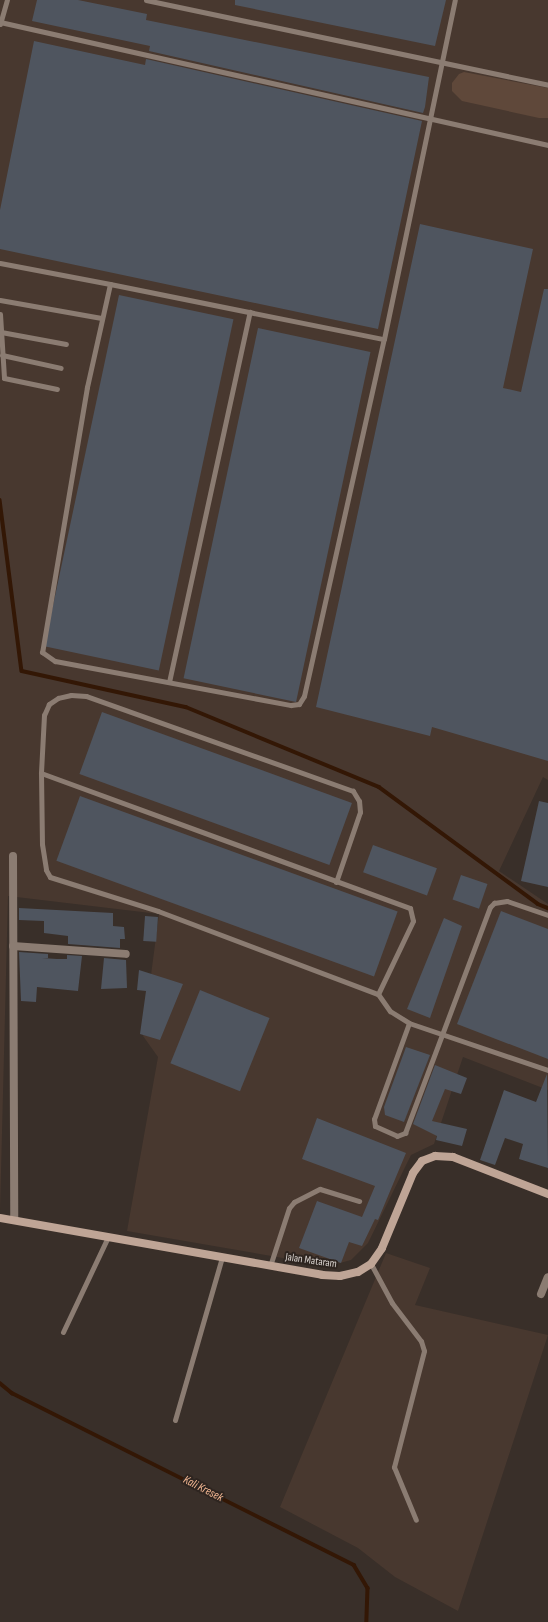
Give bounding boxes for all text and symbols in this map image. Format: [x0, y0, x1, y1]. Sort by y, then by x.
street label: Jalan Mataram [284, 1251, 338, 1271]
water label: Kali Kresek [181, 1473, 225, 1505]

